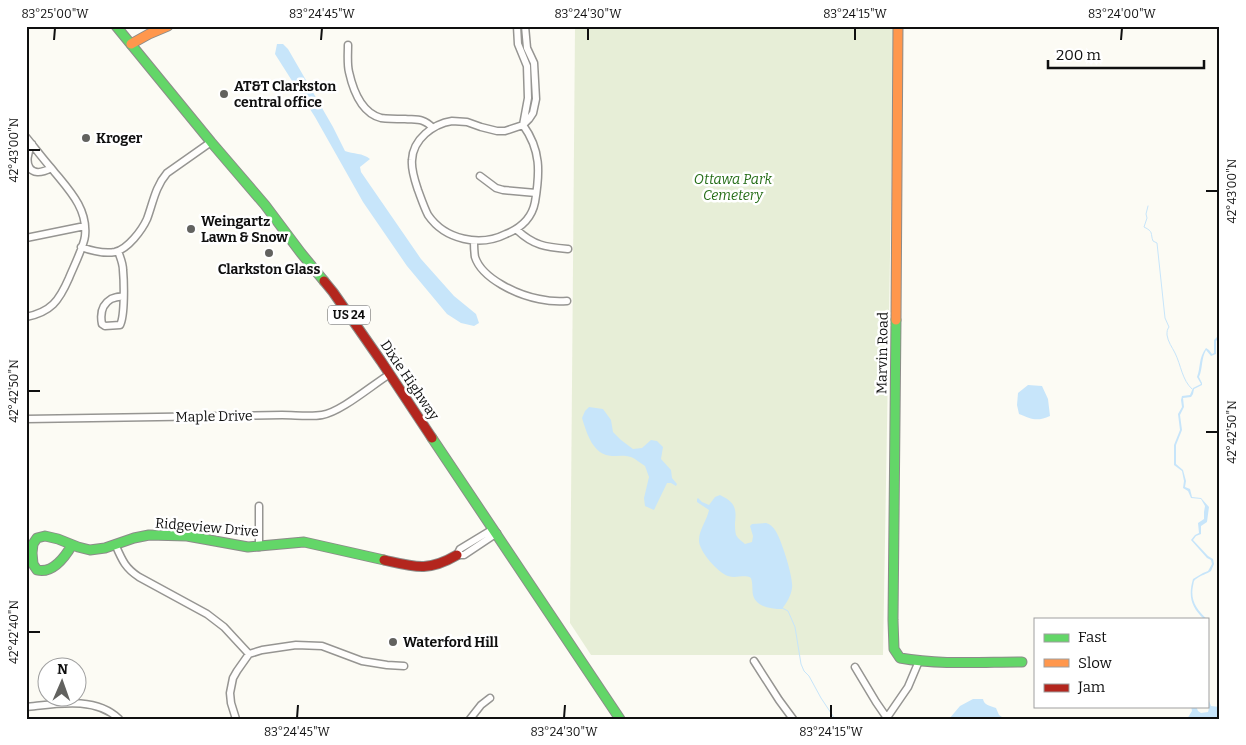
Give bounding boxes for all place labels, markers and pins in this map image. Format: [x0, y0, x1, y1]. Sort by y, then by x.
place label: AT&T Clarkston central office [234, 78, 336, 111]
marker: AT&T Clarkston central office [218, 88, 230, 100]
place label: Kroger [96, 130, 143, 147]
marker: Kroger [80, 132, 92, 144]
place label: Weingartz Lawn & Snow [201, 213, 288, 246]
marker: Weingartz Lawn & Snow [185, 223, 197, 235]
marker: Clarkston Glass [263, 247, 275, 259]
place label: Clarkston Glass [218, 261, 320, 278]
place label: Waterford Hill [403, 634, 499, 651]
marker: Waterford Hill [387, 636, 399, 648]

